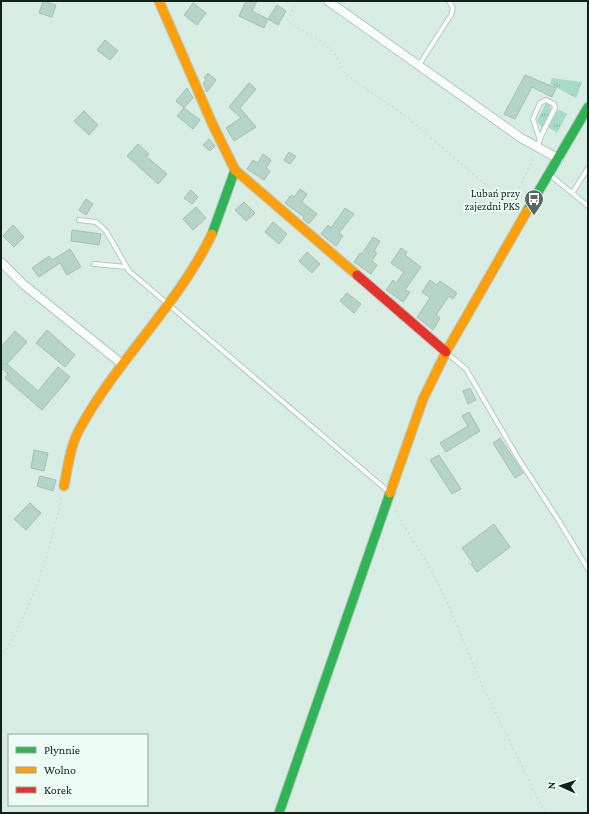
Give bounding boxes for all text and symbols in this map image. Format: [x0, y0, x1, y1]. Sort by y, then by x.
place label: Lubań przy zajezdni PKS [465, 187, 521, 213]
bus stop icon: Lubań przy zajezdni PKS [523, 188, 545, 216]
legend [8, 734, 148, 806]
text: Płynnie [44, 743, 80, 757]
text: Wolno [44, 763, 76, 777]
north arrow [541, 766, 581, 806]
text: N [545, 781, 557, 790]
text: Korek [44, 783, 72, 797]

